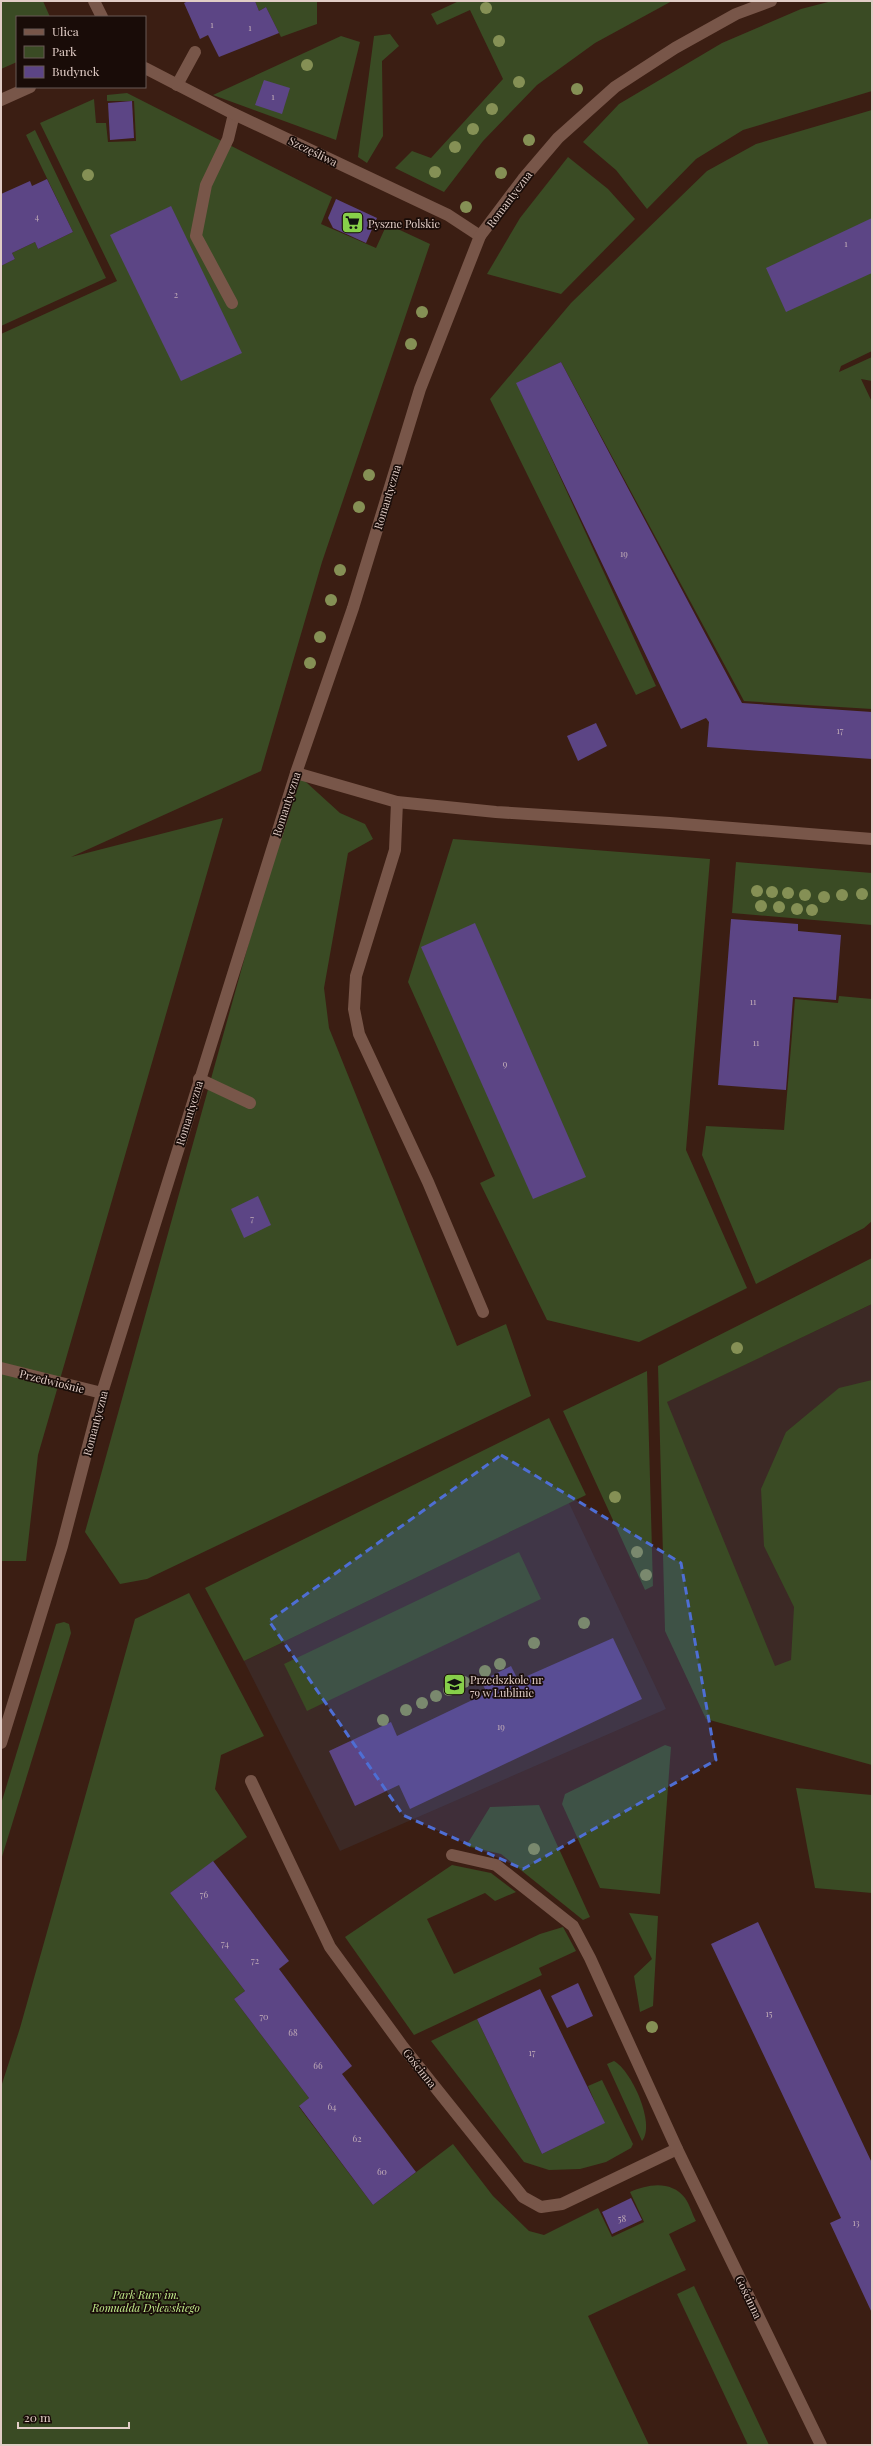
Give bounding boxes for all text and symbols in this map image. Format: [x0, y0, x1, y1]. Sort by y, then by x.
legend [16, 16, 146, 88]
house number: 1 [210, 18, 214, 30]
house number: 1 [248, 21, 252, 33]
text: Ulica [52, 23, 79, 39]
text: Park [52, 43, 77, 59]
text: Budynek [52, 63, 100, 79]
house number: 1 [271, 90, 275, 102]
street label: Szczęśliwa [286, 133, 340, 169]
street label: Romantyczna [483, 167, 535, 230]
house number: 4 [35, 210, 40, 222]
supermarket icon: Pyszne Polskie [339, 210, 365, 236]
place label: Pyszne Polskie [368, 216, 440, 231]
house number: 1 [844, 237, 848, 249]
house number: 2 [174, 288, 178, 300]
street label: Romantyczna [370, 462, 404, 531]
house number: 19 [620, 547, 628, 559]
house number: 17 [837, 724, 844, 736]
street label: Romantyczna [269, 769, 304, 838]
house number: 11 [750, 995, 757, 1007]
house number: 11 [753, 1036, 760, 1048]
house number: 9 [503, 1057, 508, 1069]
street label: Romantyczna [172, 1078, 206, 1147]
house number: 7 [250, 1212, 254, 1224]
street label: Przedwiośnie [18, 1366, 86, 1396]
street label: Romantyczna [79, 1388, 111, 1457]
school or university icon: Przedszkole nr 79 w Lublinie [442, 1672, 468, 1698]
place label: Przedszkole nr 79 w Lublinie [470, 1672, 543, 1700]
house number: 19 [497, 1720, 505, 1732]
house number: 76 [200, 1888, 208, 1900]
house number: 74 [221, 1937, 229, 1949]
house number: 72 [251, 1954, 259, 1966]
house number: 15 [766, 2007, 773, 2019]
house number: 70 [259, 2010, 269, 2022]
house number: 68 [288, 2026, 298, 2038]
street label: Gościnna [400, 2045, 440, 2091]
house number: 17 [529, 2046, 536, 2058]
house number: 66 [313, 2059, 323, 2071]
house number: 64 [327, 2100, 337, 2112]
house number: 62 [353, 2132, 361, 2144]
house number: 60 [377, 2165, 387, 2177]
house number: 58 [618, 2212, 627, 2224]
house number: 13 [852, 2216, 860, 2228]
street label: Gościnna [732, 2273, 766, 2321]
park label: Park Rury im. Romualda Dylewskiego [91, 2287, 200, 2315]
scale bar [18, 2404, 129, 2430]
text: 20 m [24, 2409, 51, 2425]

